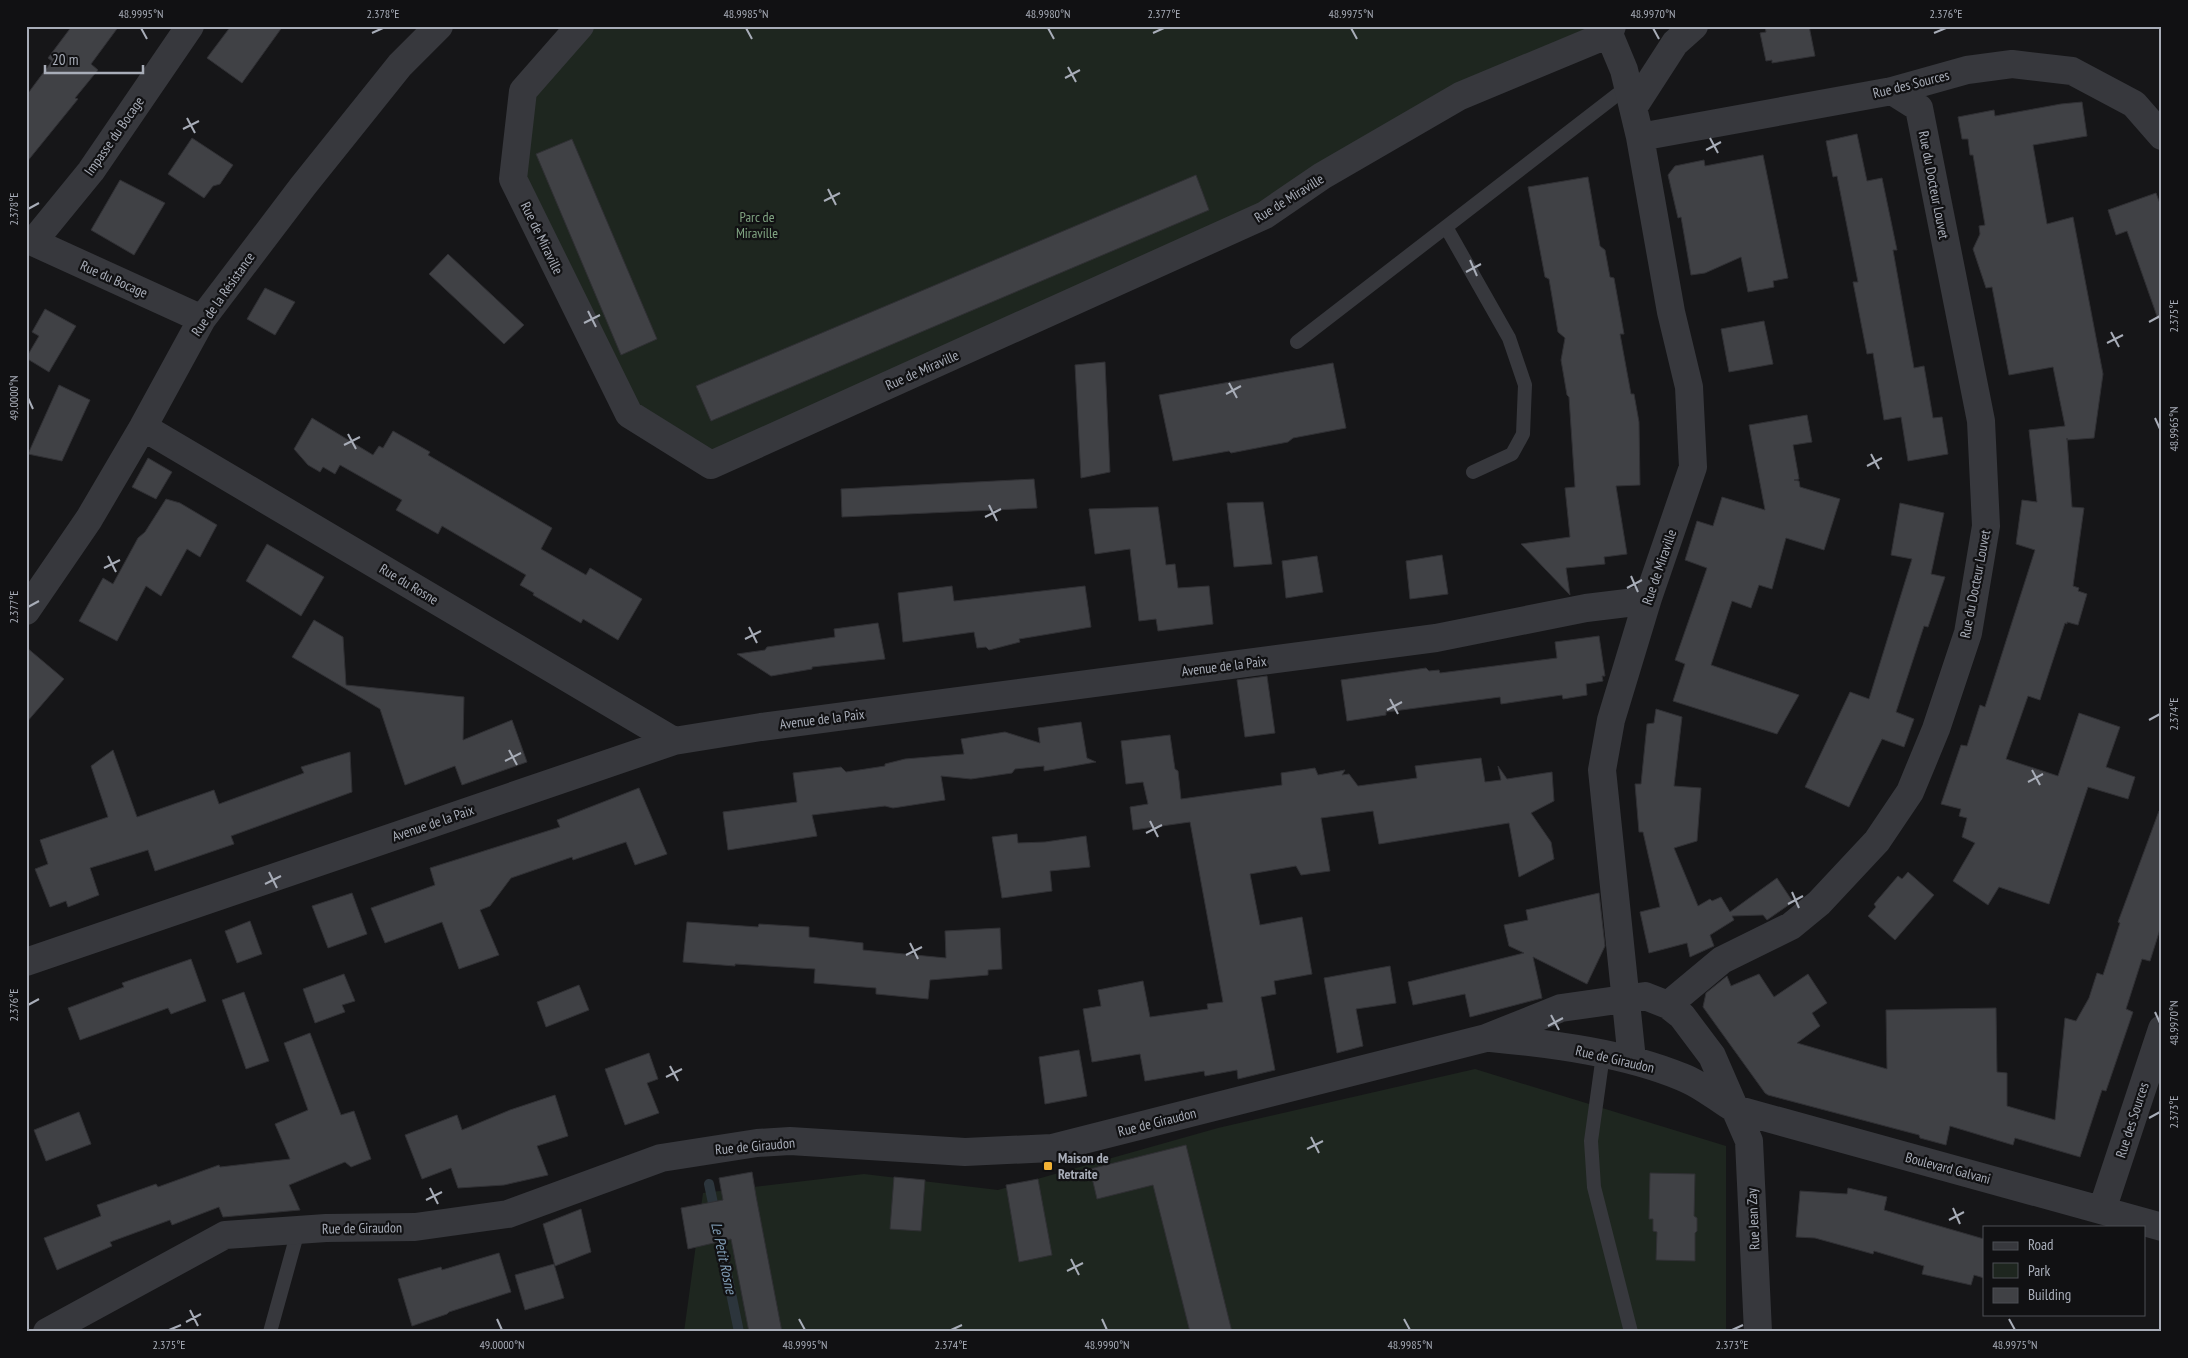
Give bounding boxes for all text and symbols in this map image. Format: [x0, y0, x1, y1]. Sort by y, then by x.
text: 48.9995°N [118, 6, 164, 21]
text: 2.378°E [367, 6, 400, 21]
text: 48.9985°N [723, 6, 769, 21]
text: 48.9980°N [1025, 6, 1071, 21]
text: 2.377°E [1148, 6, 1181, 21]
text: 48.9975°N [1328, 6, 1374, 21]
text: 48.9970°N [1630, 6, 1676, 21]
text: 2.376°E [1930, 6, 1963, 21]
scale bar [45, 42, 142, 74]
text: 20 m [52, 50, 78, 69]
street label: Rue des Sources [1871, 66, 1951, 102]
street label: Impasse du Bocage [80, 93, 148, 179]
street label: Rue du Docteur Louvet [1915, 129, 1953, 241]
street label: Rue de Miraville [1251, 169, 1327, 226]
text: 2.378°E [6, 193, 21, 226]
street label: Rue de Miraville [517, 199, 567, 277]
park label: Parc de Miraville [736, 208, 778, 242]
street label: Rue de la Résistance [187, 248, 259, 340]
street label: Rue du Bocage [78, 256, 151, 302]
text: 2.375°E [2166, 300, 2181, 333]
street label: Rue de Miraville [882, 346, 962, 394]
text: 49.0000°N [6, 375, 21, 421]
text: 48.9965°N [2166, 406, 2181, 452]
street label: Rue de Miraville [1638, 527, 1680, 607]
street label: Rue du Docteur Louvet [1956, 528, 1994, 640]
street label: Rue du Rosne [376, 559, 442, 609]
text: 2.377°E [6, 591, 21, 624]
street label: Avenue de la Paix [1181, 652, 1268, 680]
text: 2.374°E [2166, 698, 2181, 731]
street label: Avenue de la Paix [779, 705, 866, 733]
street label: Avenue de la Paix [390, 801, 477, 845]
text: 2.376°E [6, 989, 21, 1022]
text: 48.9970°N [2166, 1000, 2181, 1046]
street label: Rue de Giraudon [1574, 1041, 1656, 1077]
street label: Rue des Sources [2111, 1080, 2153, 1160]
text: 2.373°E [2166, 1096, 2181, 1129]
street label: Rue de Giraudon [1116, 1104, 1198, 1140]
street label: Rue de Giraudon [714, 1134, 796, 1158]
street label: Boulevard Galvani [1903, 1148, 1993, 1188]
place label: Maison de Retraite [1058, 1149, 1109, 1183]
marker: Maison de Retraite [1042, 1160, 1054, 1172]
street label: Rue Jean Zay [1742, 1187, 1764, 1250]
street label: Rue de Giraudon [322, 1218, 402, 1238]
water label: Le Petit Rosne [707, 1220, 741, 1297]
legend [1983, 1226, 2146, 1316]
text: Road [2028, 1235, 2054, 1254]
text: Park [2028, 1261, 2050, 1280]
text: Building [2028, 1285, 2071, 1304]
text: 2.375°E [153, 1337, 186, 1352]
text: 49.0000°N [479, 1337, 525, 1352]
text: 48.9995°N [782, 1337, 828, 1352]
text: 2.374°E [935, 1337, 968, 1352]
text: 48.9990°N [1084, 1337, 1130, 1352]
text: 48.9985°N [1387, 1337, 1433, 1352]
text: 2.373°E [1716, 1337, 1749, 1352]
text: 48.9975°N [1992, 1337, 2038, 1352]

